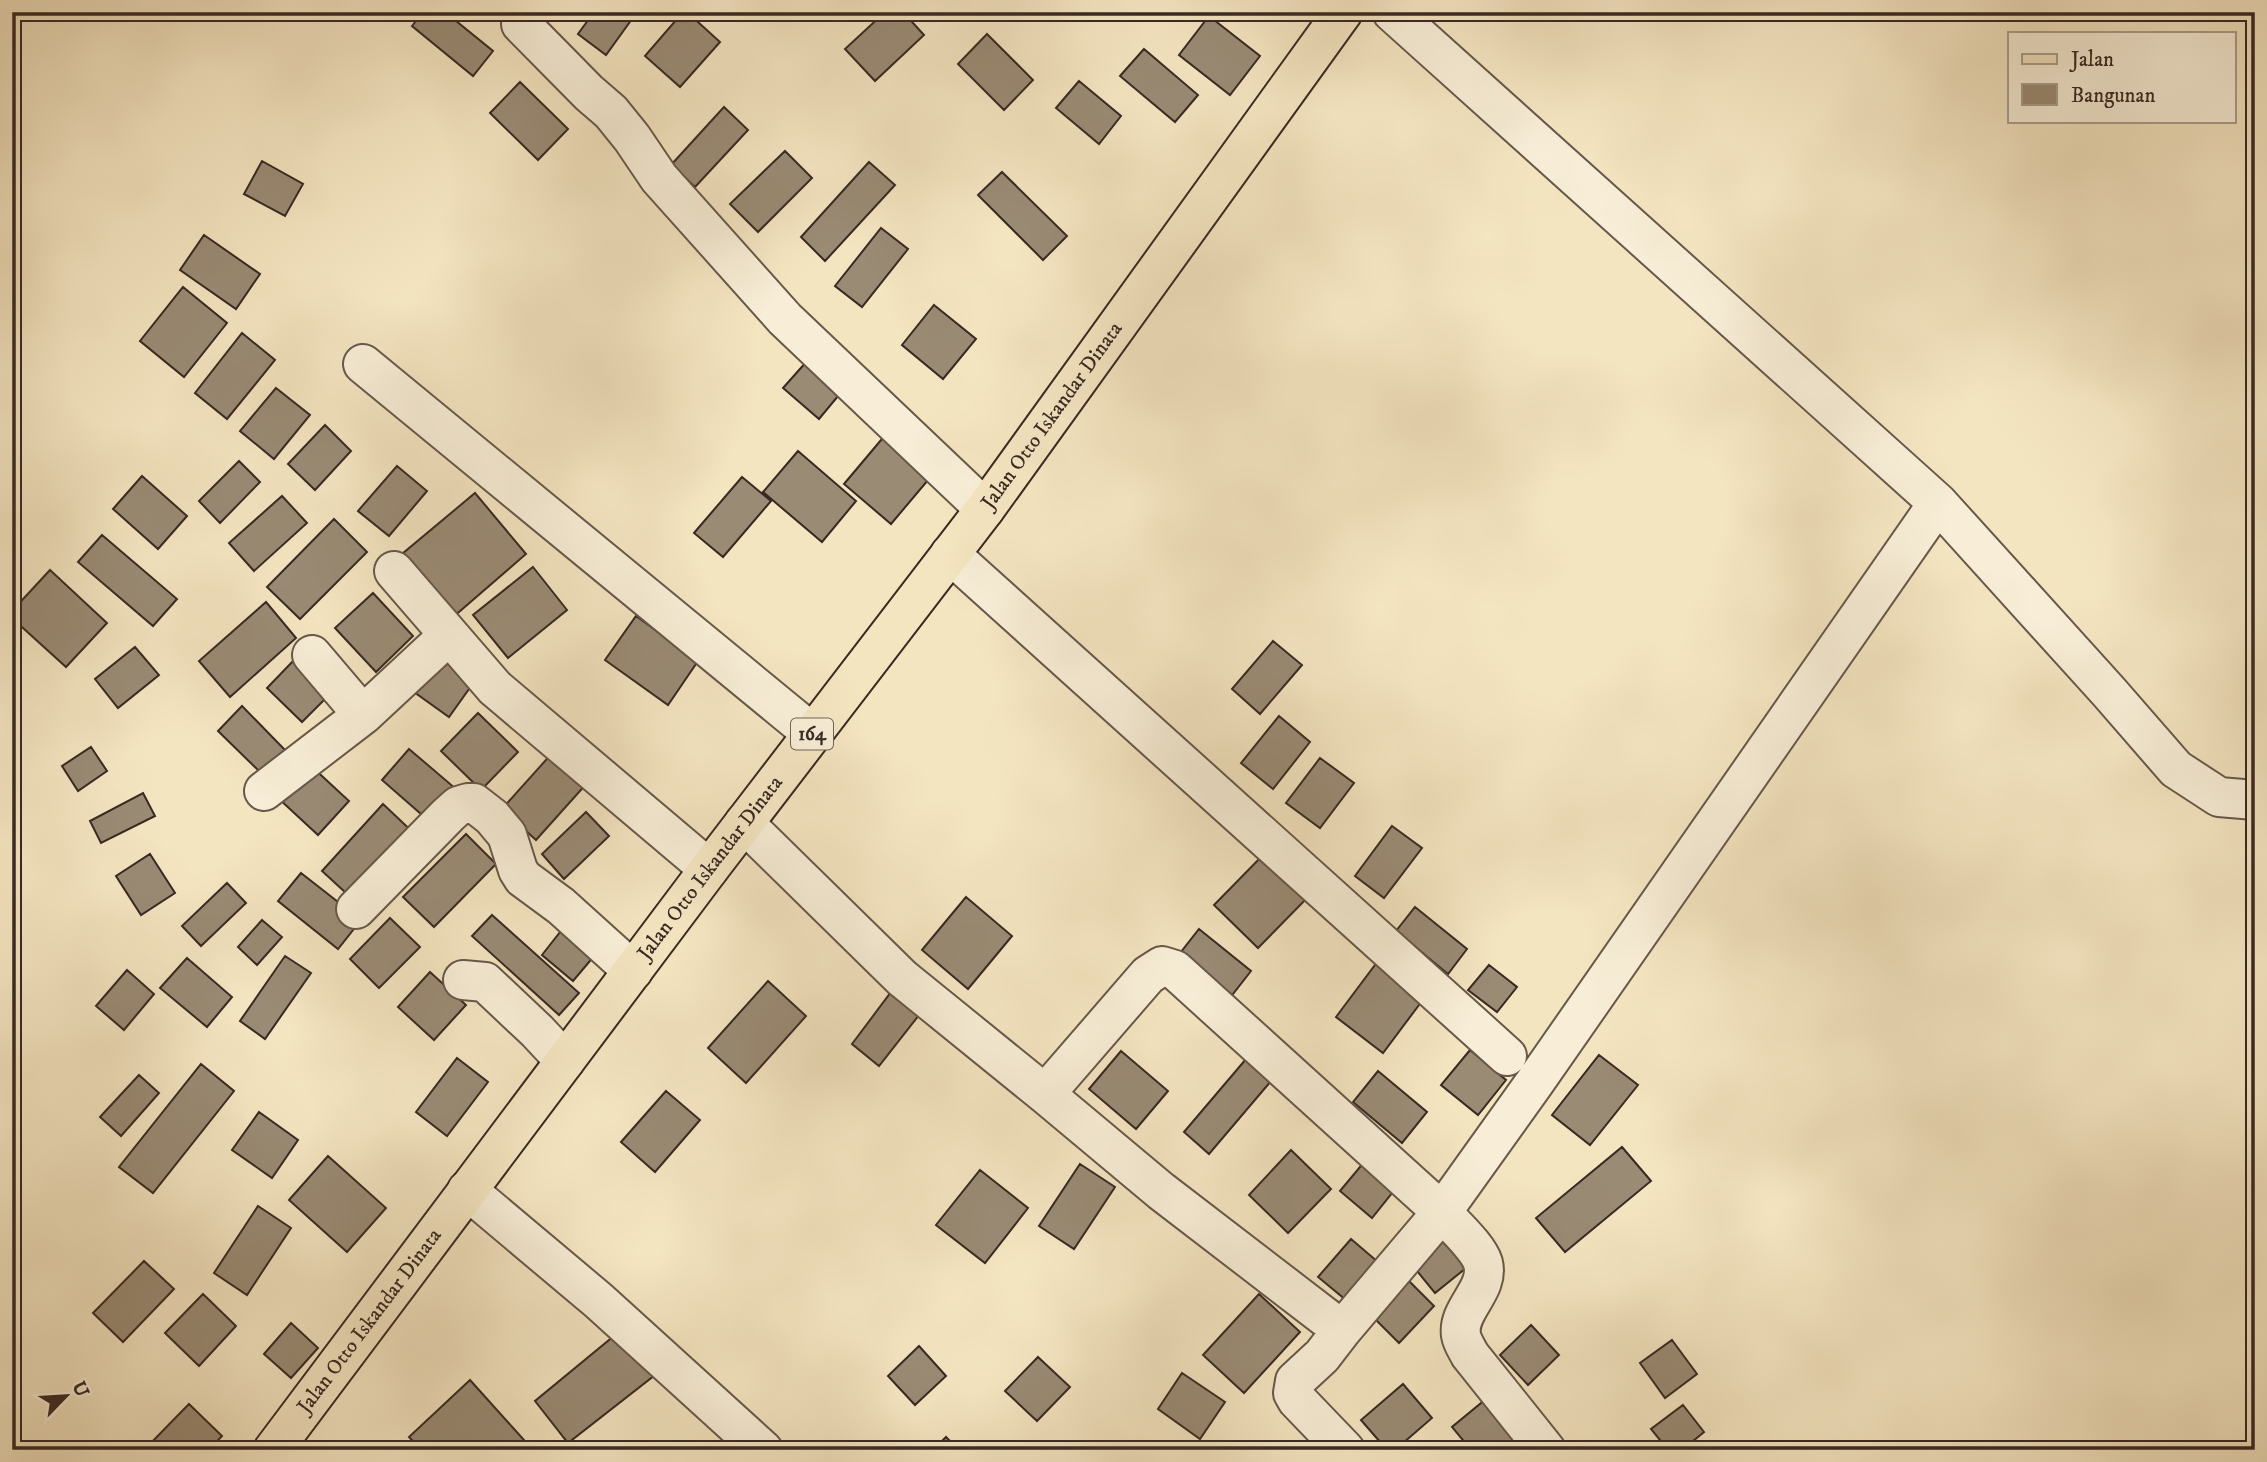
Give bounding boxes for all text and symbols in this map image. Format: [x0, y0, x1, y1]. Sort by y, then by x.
legend [2008, 32, 2236, 122]
text: Jalan [2069, 47, 2114, 73]
text: Bangunan [2071, 83, 2155, 109]
street label: Jalan Otto Iskandar Dinata [975, 317, 1129, 516]
road number: 164 [791, 719, 833, 750]
street label: Jalan Otto Iskandar Dinata [631, 770, 789, 967]
street label: Jalan Otto Iskandar Dinata [291, 1223, 448, 1421]
north arrow [32, 1360, 102, 1430]
text: U [67, 1378, 94, 1401]

